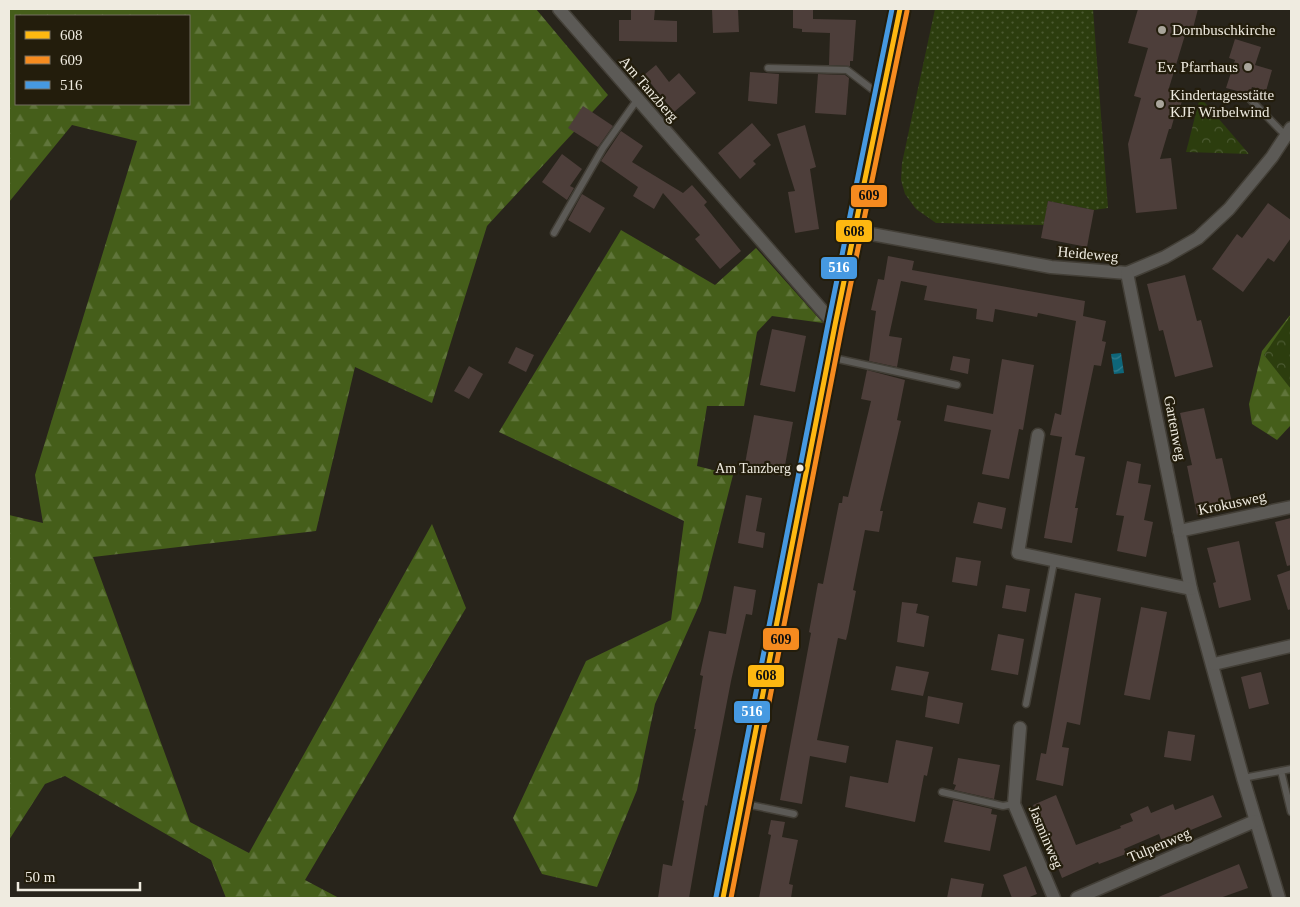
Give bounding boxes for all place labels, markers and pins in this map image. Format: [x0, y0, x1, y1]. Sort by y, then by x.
place label: Dornbuschkirche [1172, 22, 1276, 38]
marker: Dornbuschkirche [1156, 24, 1168, 36]
place label: Ev. Pfarrhaus [1157, 59, 1238, 75]
marker: Ev. Pfarrhaus [1242, 61, 1254, 73]
place label: Kindertagesstätte KJF Wirbelwind [1170, 87, 1274, 120]
marker: Kindertagesstätte KJF Wirbelwind [1154, 98, 1166, 110]
place label: Am Tanzberg [715, 461, 791, 476]
marker: Am Tanzberg [795, 463, 805, 473]

